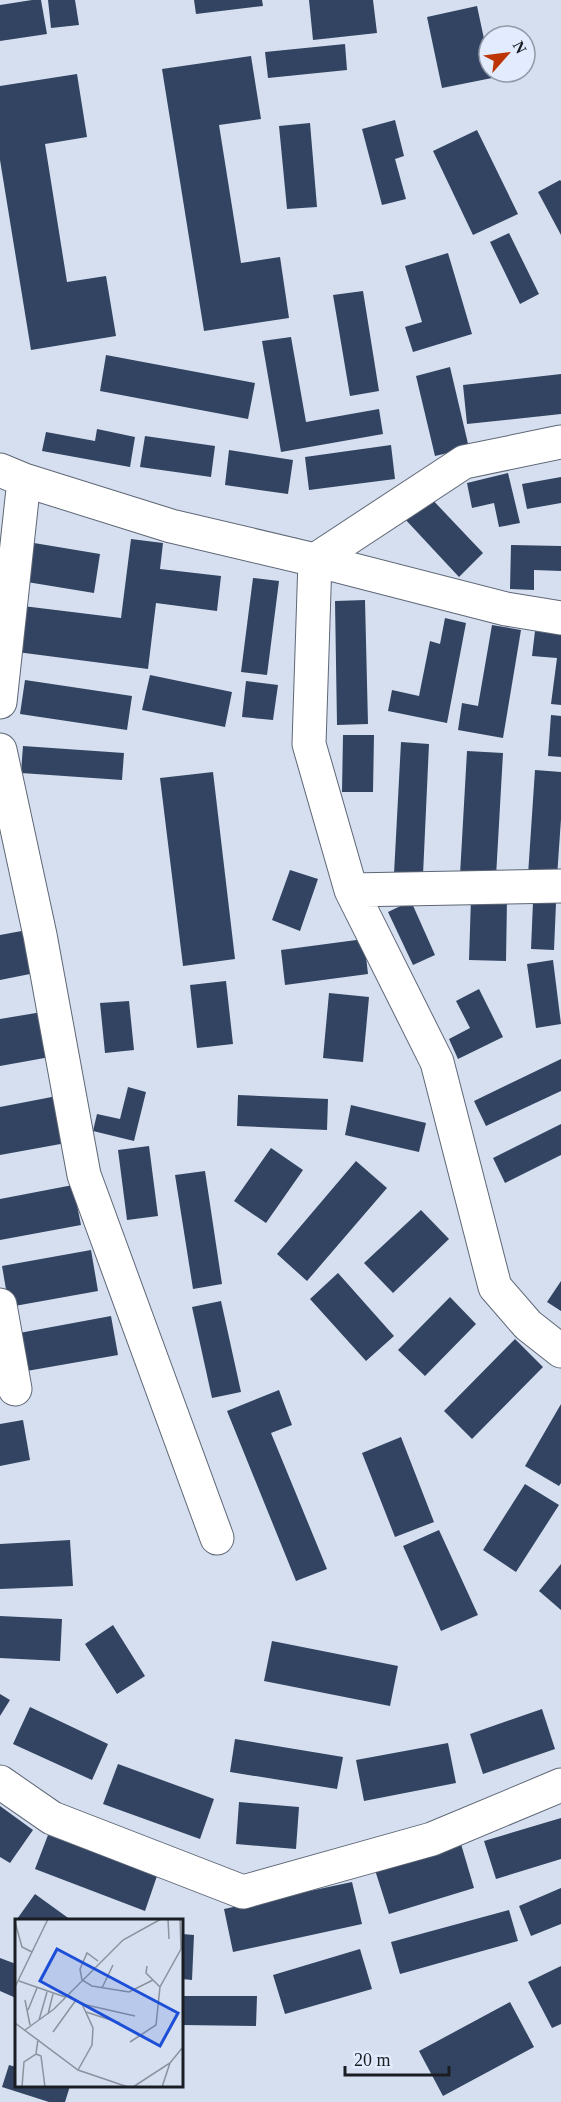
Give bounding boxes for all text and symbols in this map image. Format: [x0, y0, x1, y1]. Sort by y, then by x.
north arrow [477, 24, 537, 84]
text: N [510, 38, 530, 57]
inset map [15, 1919, 183, 2087]
scale bar [345, 2039, 448, 2077]
text: 20 m [354, 2050, 391, 2070]

